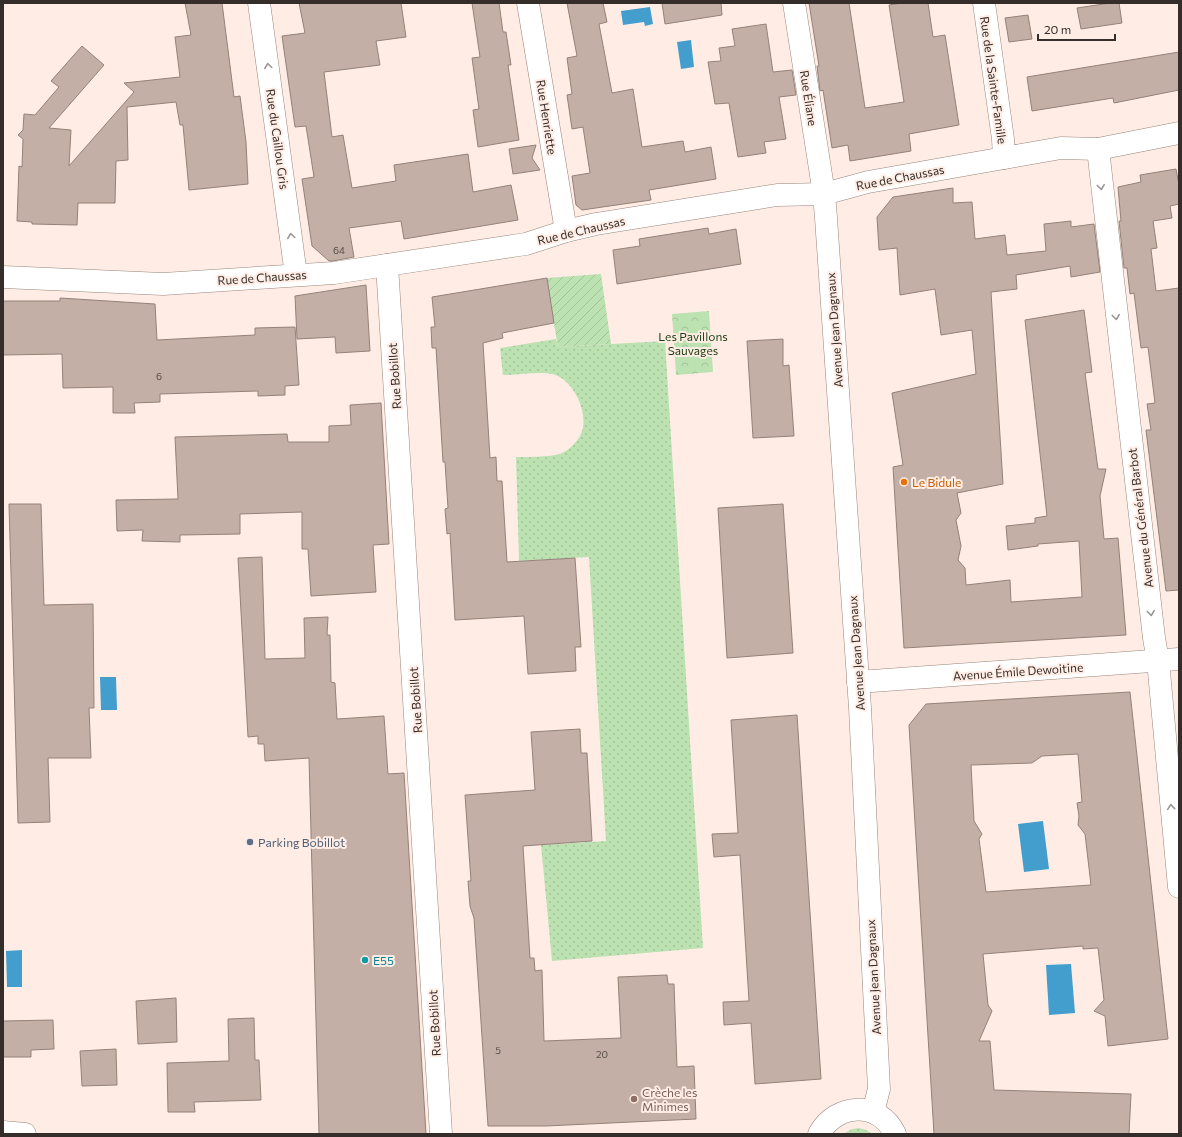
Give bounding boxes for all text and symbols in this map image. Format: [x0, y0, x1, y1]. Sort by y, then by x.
street label: Rue de la Sainte-Famille [978, 15, 1010, 145]
scale bar [1038, 16, 1115, 42]
text: 20 m [1044, 22, 1071, 36]
one-way arrow [264, 63, 273, 69]
street label: Rue Éliane [798, 69, 820, 127]
street label: Rue Henriette [534, 79, 560, 155]
street label: Rue du Caillou Gris [264, 88, 292, 190]
street label: Rue de Chaussas [855, 162, 945, 192]
one-way arrow [1096, 184, 1105, 190]
street label: Rue de Chaussas [536, 213, 626, 247]
one-way arrow [287, 233, 296, 239]
house number: 64 [333, 244, 345, 256]
street label: Rue de Chaussas [217, 267, 307, 287]
street label: Avenue Jean Dagnaux [823, 271, 846, 388]
one-way arrow [1111, 313, 1120, 320]
park label: Les Pavillons Sauvages [658, 329, 728, 357]
street label: Rue Bobillot [385, 342, 403, 410]
house number: 6 [156, 370, 162, 382]
street label: Avenue du Général Barbot [1124, 447, 1156, 589]
place label: Le Bidule [912, 475, 961, 489]
marker: Le Bidule [899, 477, 909, 487]
street label: Avenue Jean Dagnaux [845, 594, 868, 711]
one-way arrow [1146, 610, 1155, 616]
street label: Avenue Émile Dewoitine [952, 659, 1084, 683]
street label: Rue Bobillot [406, 666, 424, 734]
one-way arrow [1167, 803, 1176, 810]
place label: Parking Bobillot [258, 835, 345, 849]
marker: Parking Bobillot [245, 837, 255, 847]
street label: Avenue Jean Dagnaux [863, 918, 884, 1035]
place label: E55 [373, 953, 394, 967]
marker: E55 [360, 955, 370, 965]
street label: Rue Bobillot [425, 989, 443, 1057]
house number: 5 [495, 1044, 501, 1056]
house number: 20 [596, 1048, 608, 1060]
place label: Crèche les Minimes [642, 1085, 697, 1113]
marker: Crèche les Minimes [629, 1094, 639, 1104]

